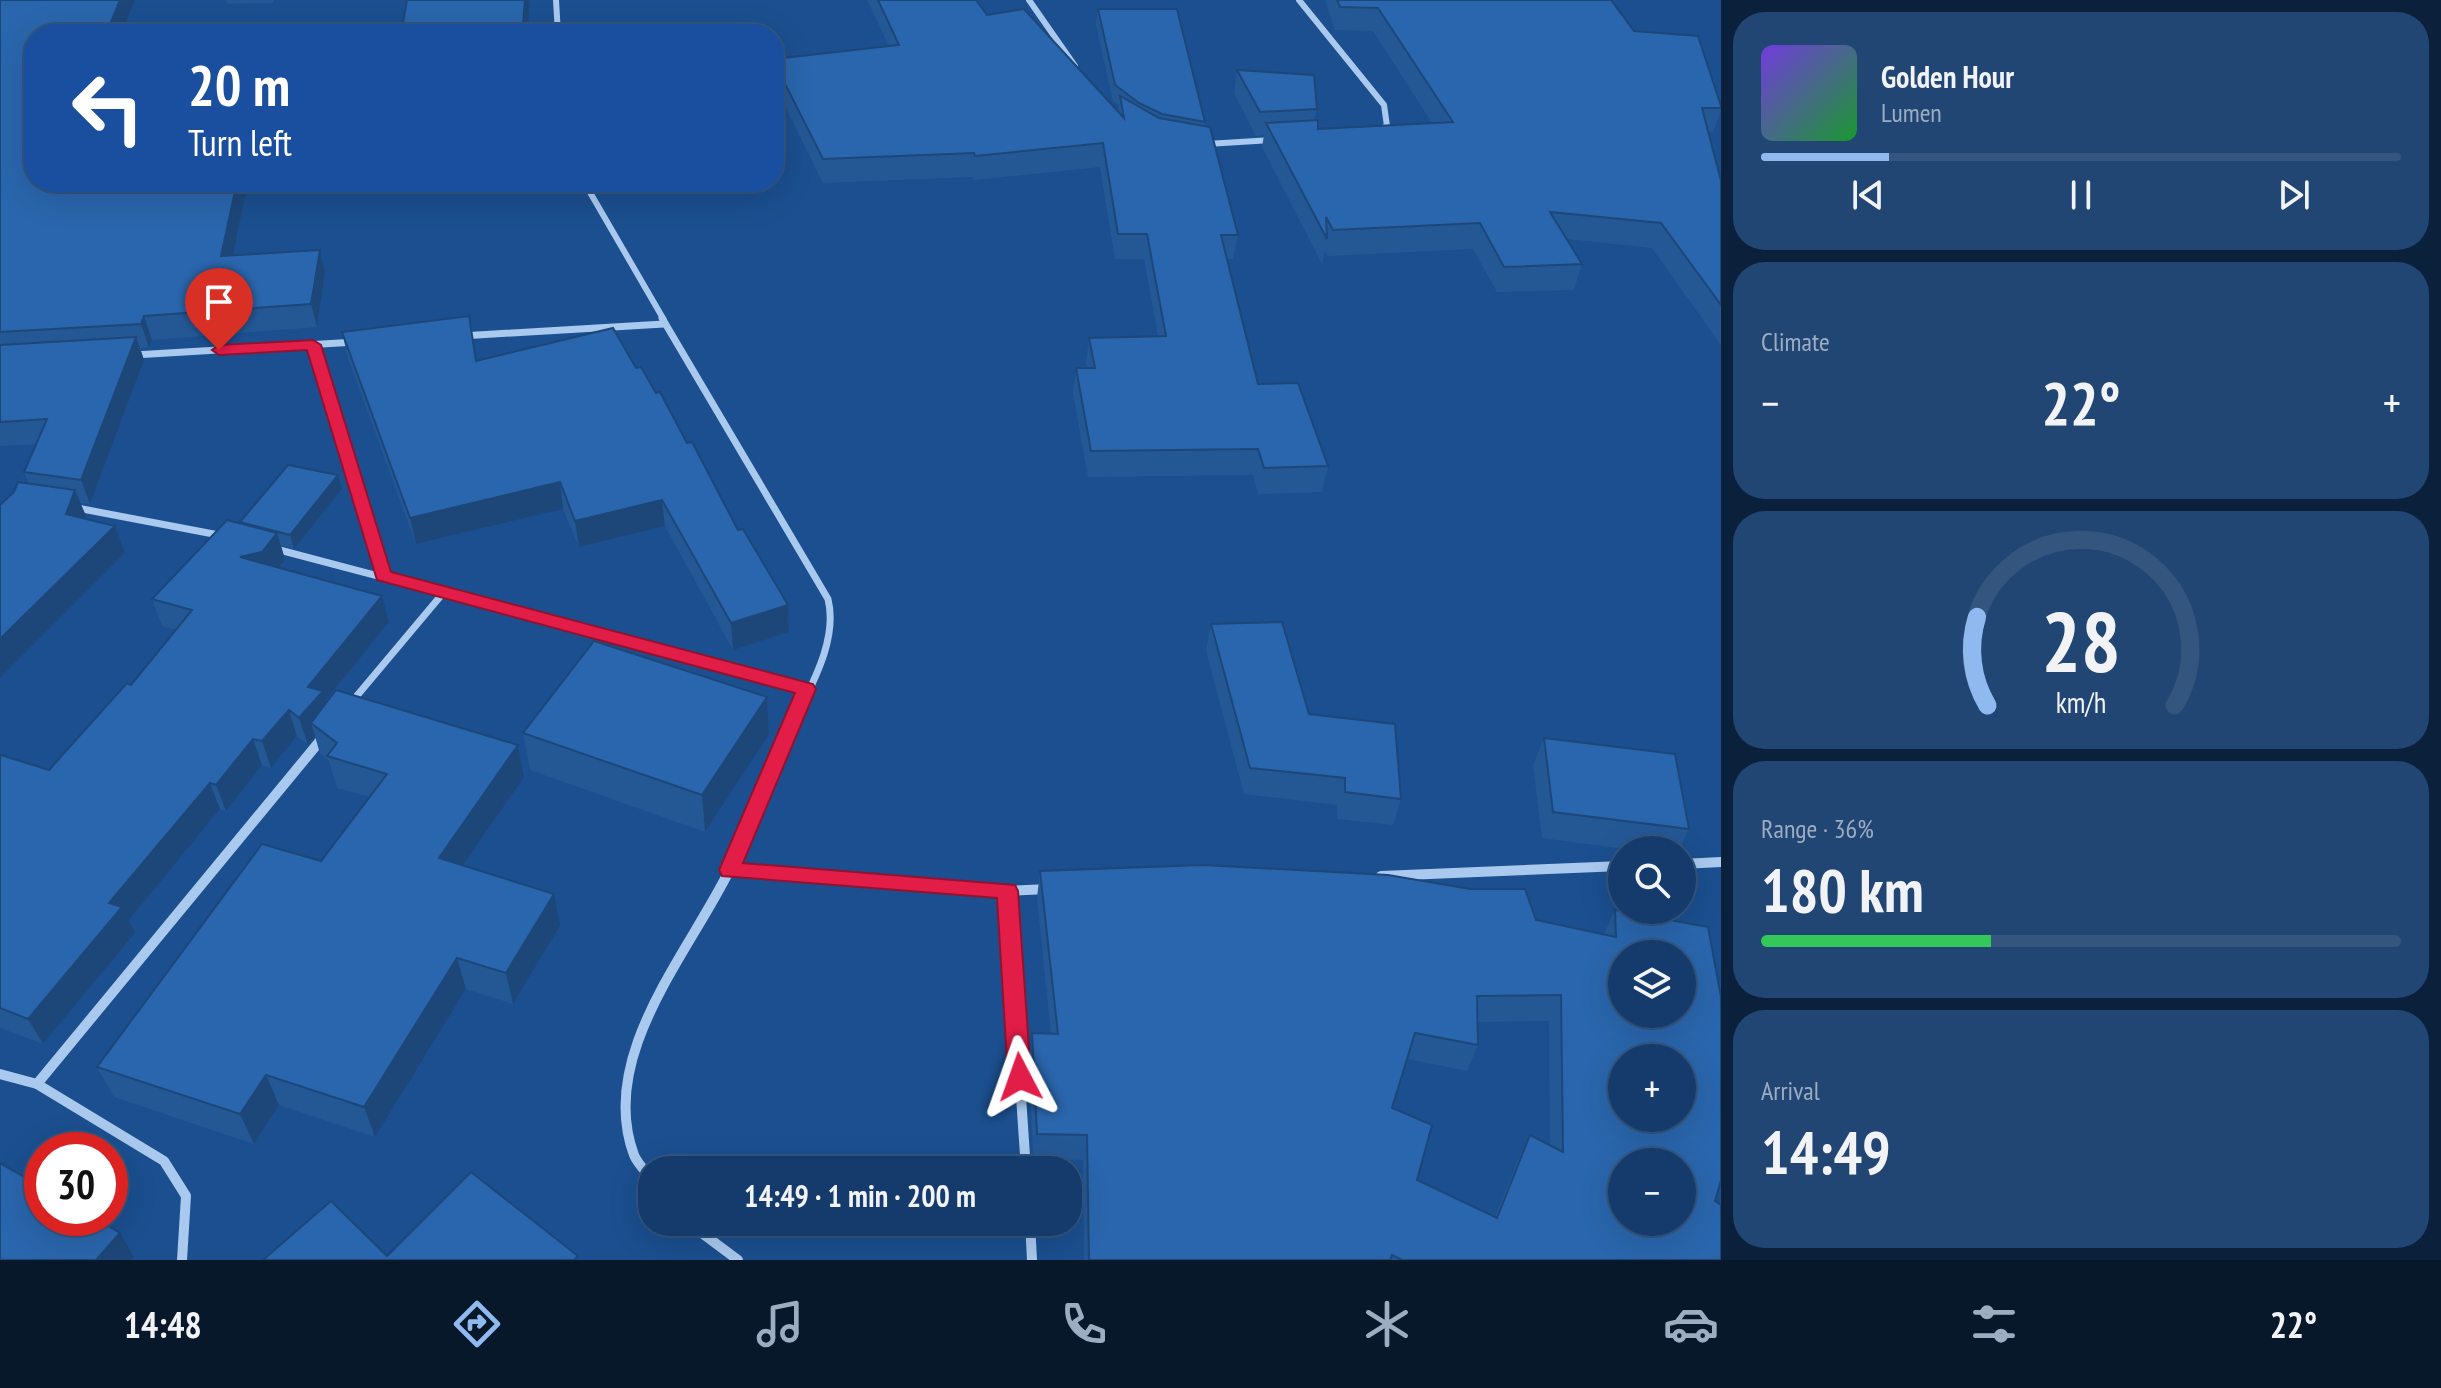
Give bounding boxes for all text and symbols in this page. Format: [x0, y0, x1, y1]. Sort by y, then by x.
text: 20 m [188, 49, 290, 121]
icon: left [56, 56, 160, 160]
text: Golden Hour [1881, 57, 2014, 96]
text: Lumen [1881, 96, 1942, 129]
text: Turn left [188, 119, 292, 166]
icon: previous [1846, 173, 1890, 217]
icon: pause [2059, 173, 2103, 217]
icon: next [2272, 173, 2316, 217]
pin [185, 268, 253, 350]
icon: arrive [197, 280, 241, 324]
text: Climate [1761, 325, 1830, 358]
text: 22° [2041, 364, 2121, 442]
text: − [1761, 374, 1779, 431]
text: + [2383, 374, 2401, 431]
text: 28 [2041, 587, 2121, 695]
text: km/h [2056, 684, 2106, 721]
text: Range · 36% [1761, 812, 1874, 845]
map controls [1608, 836, 1696, 1236]
button: search [1608, 836, 1696, 924]
text: 180 km [1761, 851, 1924, 929]
button: layers [1608, 940, 1696, 1028]
position arrow [978, 1035, 1062, 1119]
button: + [1608, 1044, 1696, 1132]
text: Arrival [1761, 1074, 1820, 1107]
text: 14:49 [1761, 1113, 1891, 1191]
speed limit sign: 30 [24, 1132, 128, 1236]
button: − [1608, 1148, 1696, 1236]
text: 14:49 · 1 min · 200 m [744, 1176, 976, 1215]
icon: directions [449, 1296, 505, 1352]
icon: music [752, 1296, 808, 1352]
icon: phone [1056, 1296, 1112, 1352]
icon: climate [1359, 1296, 1415, 1352]
icon: car [1663, 1296, 1719, 1352]
icon: filters [1966, 1296, 2022, 1352]
text: 14:48 [124, 1301, 202, 1348]
text: 22° [2270, 1301, 2317, 1348]

